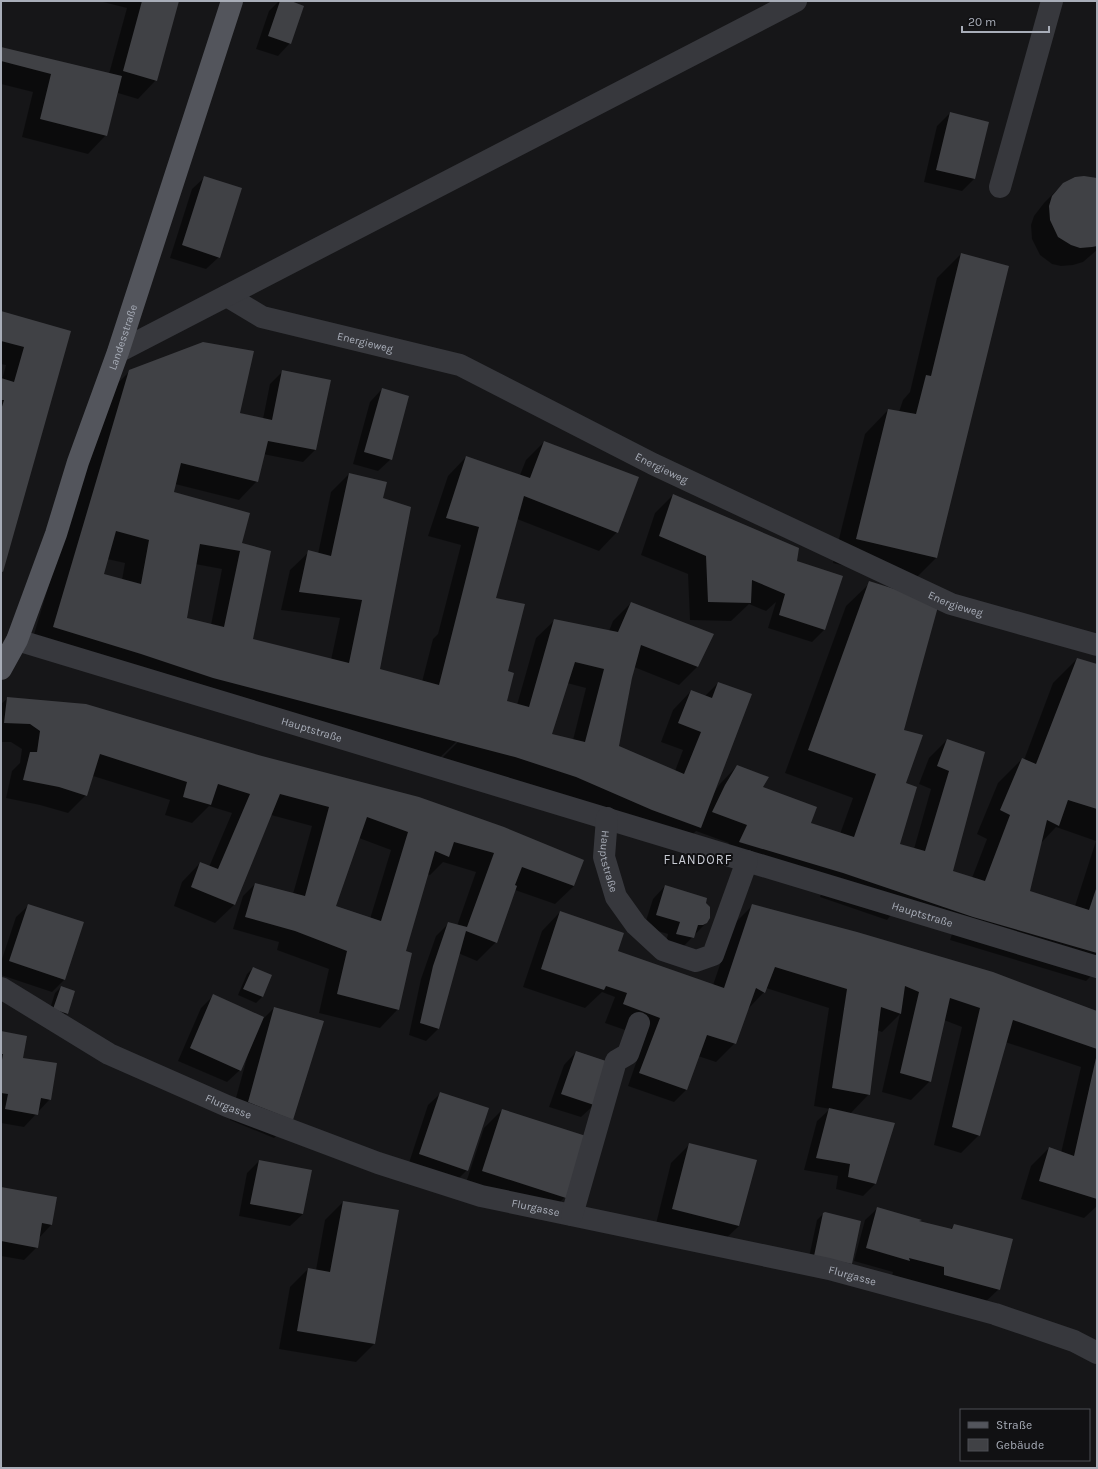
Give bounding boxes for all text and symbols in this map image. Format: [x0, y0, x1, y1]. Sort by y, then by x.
scale bar [962, 8, 1049, 34]
text: 20 m [968, 15, 996, 29]
street label: Landesstraße [106, 303, 140, 372]
street label: Energieweg [336, 329, 395, 356]
street label: Energieweg [633, 450, 691, 487]
street label: Energieweg [926, 588, 985, 620]
street label: Hauptstraße [280, 714, 344, 745]
street label: Hauptstraße [597, 830, 620, 894]
district label: FLANDORF [664, 852, 733, 867]
street label: Hauptstraße [890, 899, 955, 930]
street label: Flurgasse [203, 1091, 254, 1122]
street label: Flurgasse [510, 1197, 561, 1219]
street label: Flurgasse [827, 1263, 878, 1289]
legend [960, 1409, 1090, 1461]
text: Straße [996, 1418, 1032, 1432]
text: Gebäude [996, 1438, 1044, 1452]

